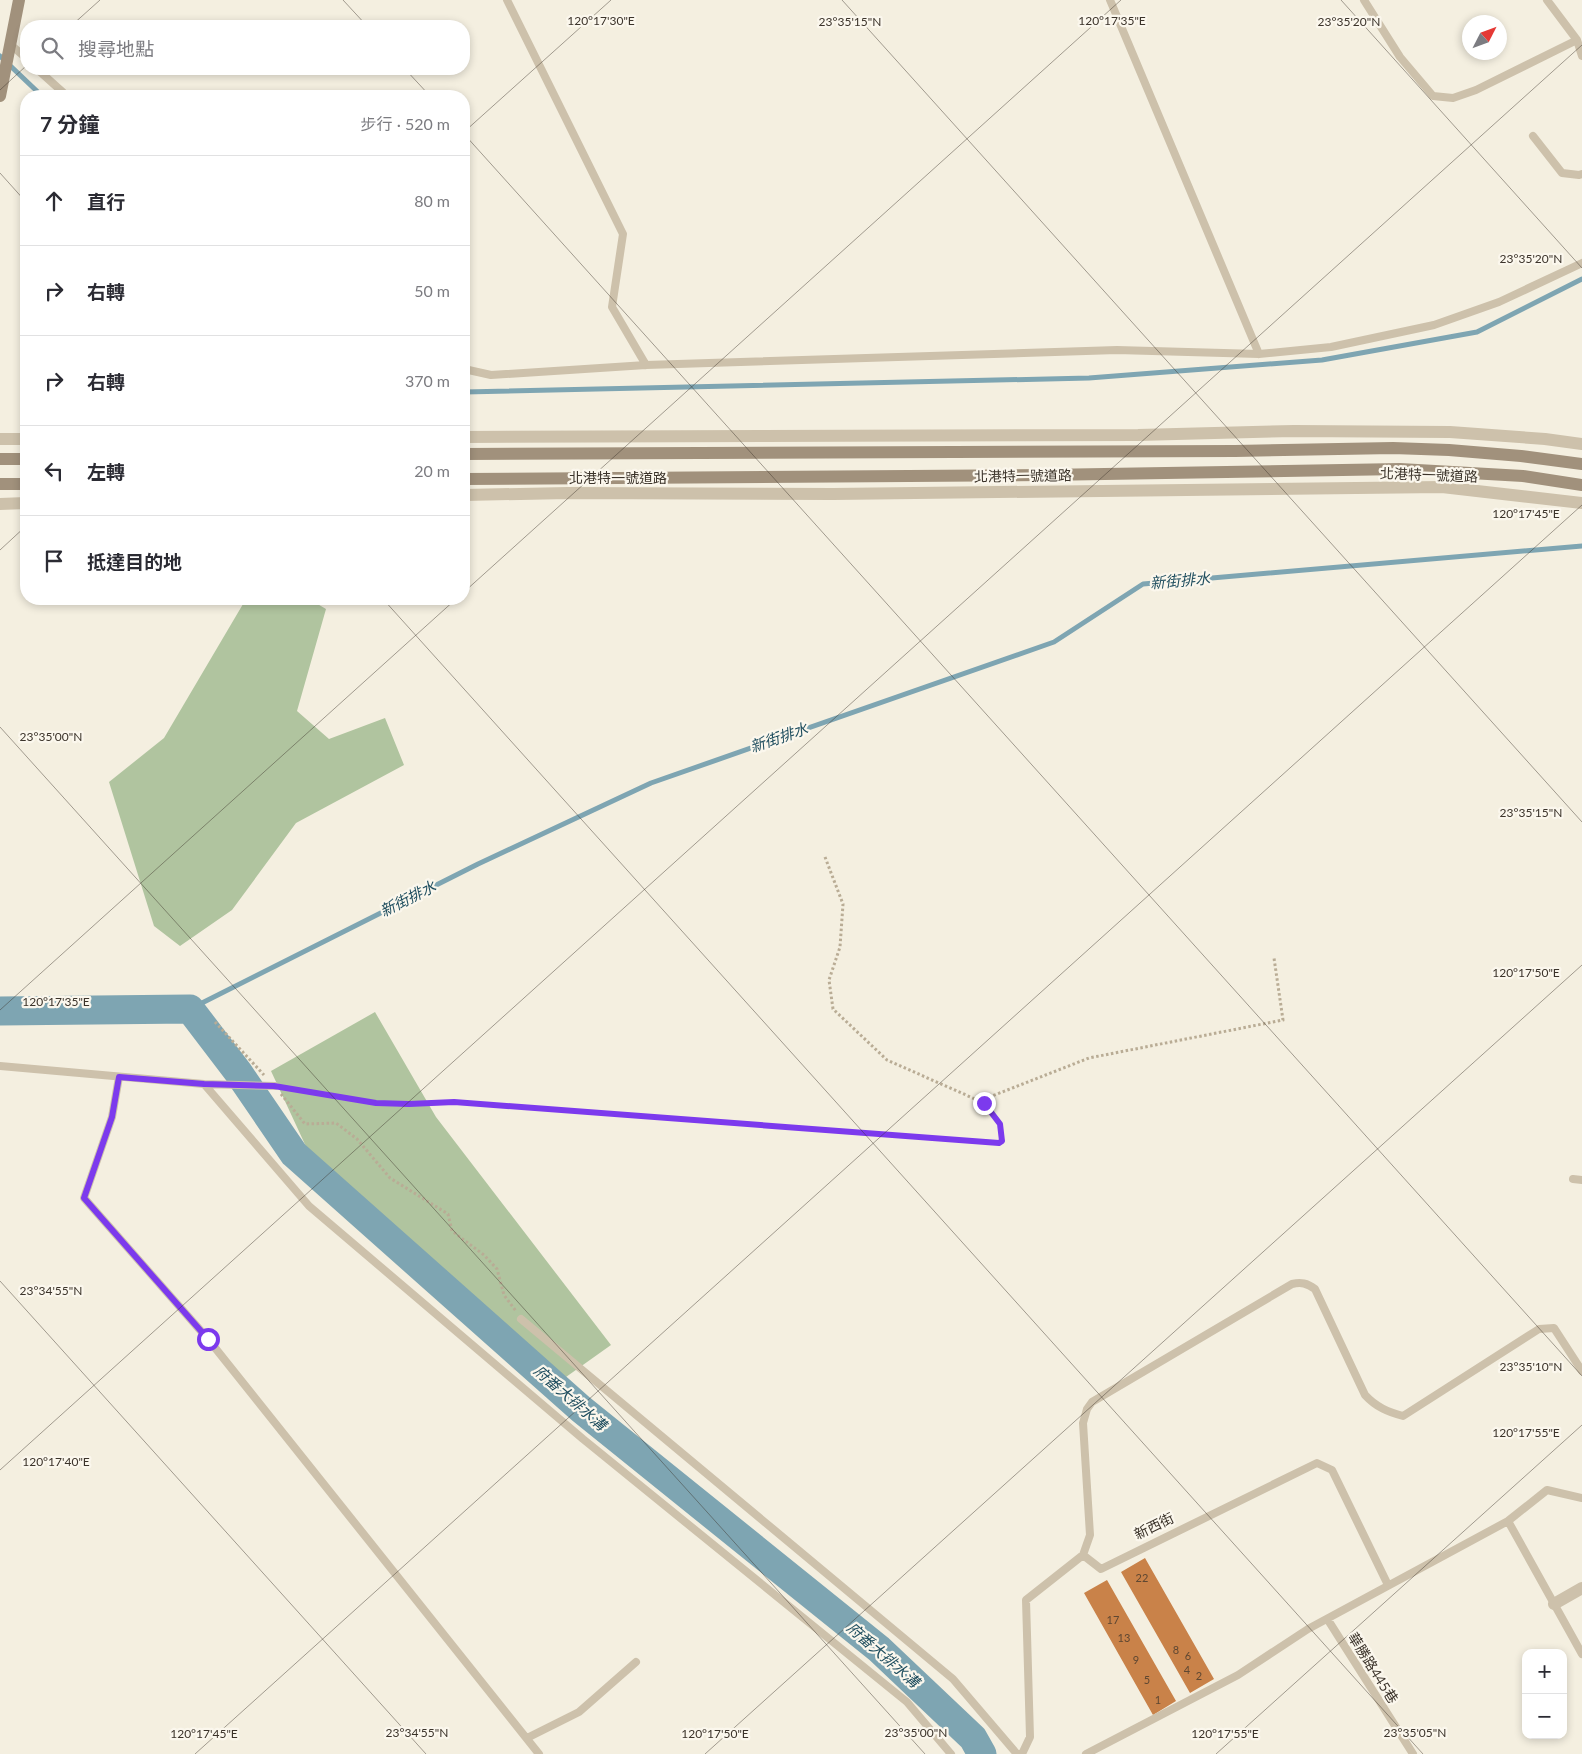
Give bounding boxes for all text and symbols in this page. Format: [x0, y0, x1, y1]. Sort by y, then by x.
text: 120°17'30"E [567, 13, 635, 28]
text: 120°17'35"E [1078, 13, 1146, 28]
text: 23°35'15"N [819, 14, 881, 29]
text: 23°35'20"N [1318, 14, 1380, 29]
north arrow [1462, 15, 1507, 60]
search box [20, 20, 470, 75]
icon: search [38, 34, 66, 62]
text: 搜尋地點 [78, 37, 154, 60]
text: 7 分鐘 [40, 111, 99, 136]
text: 步行 · 520 m [361, 114, 450, 133]
icon: ahead [40, 187, 68, 215]
text: 直行 [87, 190, 125, 213]
text: 80 m [414, 191, 450, 210]
text: 23°35'20"N [1500, 251, 1562, 266]
icon: right [40, 277, 68, 305]
text: 右轉 [87, 280, 125, 303]
text: 50 m [414, 281, 450, 300]
icon: right [40, 367, 68, 395]
text: 右轉 [87, 370, 125, 393]
text: 370 m [405, 371, 450, 390]
icon: left [40, 457, 68, 485]
text: 左轉 [87, 460, 125, 483]
text: 20 m [414, 461, 450, 480]
street label: 北港特一號道路 [1380, 464, 1478, 485]
street label: 北港特一號道路 [974, 466, 1072, 485]
street label: 北港特一號道路 [569, 469, 667, 486]
text: 120°17'45"E [1492, 506, 1560, 521]
icon: arrive [40, 547, 68, 575]
text: 抵達目的地 [87, 550, 182, 573]
water label: 新街排水 [1149, 568, 1212, 592]
water label: 新街排水 [747, 718, 811, 755]
text: 23°35'00"N [20, 729, 82, 744]
text: 23°35'15"N [1500, 805, 1562, 820]
water label: 新街排水 [377, 876, 439, 920]
text: 120°17'50"E [1492, 965, 1560, 980]
text: 120°17'35"E [22, 994, 90, 1009]
route end [973, 1092, 996, 1115]
text: 23°34'55"N [20, 1283, 82, 1298]
route start [197, 1328, 220, 1351]
text: 23°35'10"N [1500, 1359, 1562, 1374]
water label: 府番大排水溝 [531, 1361, 612, 1435]
text: 120°17'55"E [1492, 1425, 1560, 1440]
text: 120°17'40"E [22, 1454, 90, 1469]
street label: 新西街 [1131, 1509, 1176, 1542]
house number: 22 [1136, 1571, 1148, 1584]
house number: 17 [1107, 1613, 1119, 1626]
water label: 府番大排水溝 [844, 1618, 925, 1692]
street label: 華勝路445巷 [1345, 1629, 1402, 1706]
house number: 13 [1118, 1631, 1130, 1644]
house number: 8 [1173, 1643, 1179, 1656]
house number: 6 [1185, 1649, 1191, 1662]
map controls [1522, 1649, 1567, 1739]
button: + [1522, 1649, 1567, 1694]
house number: 9 [1133, 1653, 1139, 1666]
house number: 4 [1184, 1663, 1191, 1676]
house number: 2 [1196, 1669, 1202, 1682]
house number: 5 [1144, 1673, 1150, 1686]
house number: 1 [1155, 1693, 1161, 1706]
button: − [1522, 1694, 1567, 1739]
text: 23°34'55"N [386, 1725, 448, 1740]
text: 23°35'00"N [885, 1725, 947, 1740]
text: 23°35'05"N [1384, 1725, 1446, 1740]
text: 120°17'45"E [170, 1726, 238, 1741]
text: 120°17'50"E [681, 1726, 749, 1741]
text: 120°17'55"E [1191, 1726, 1259, 1741]

